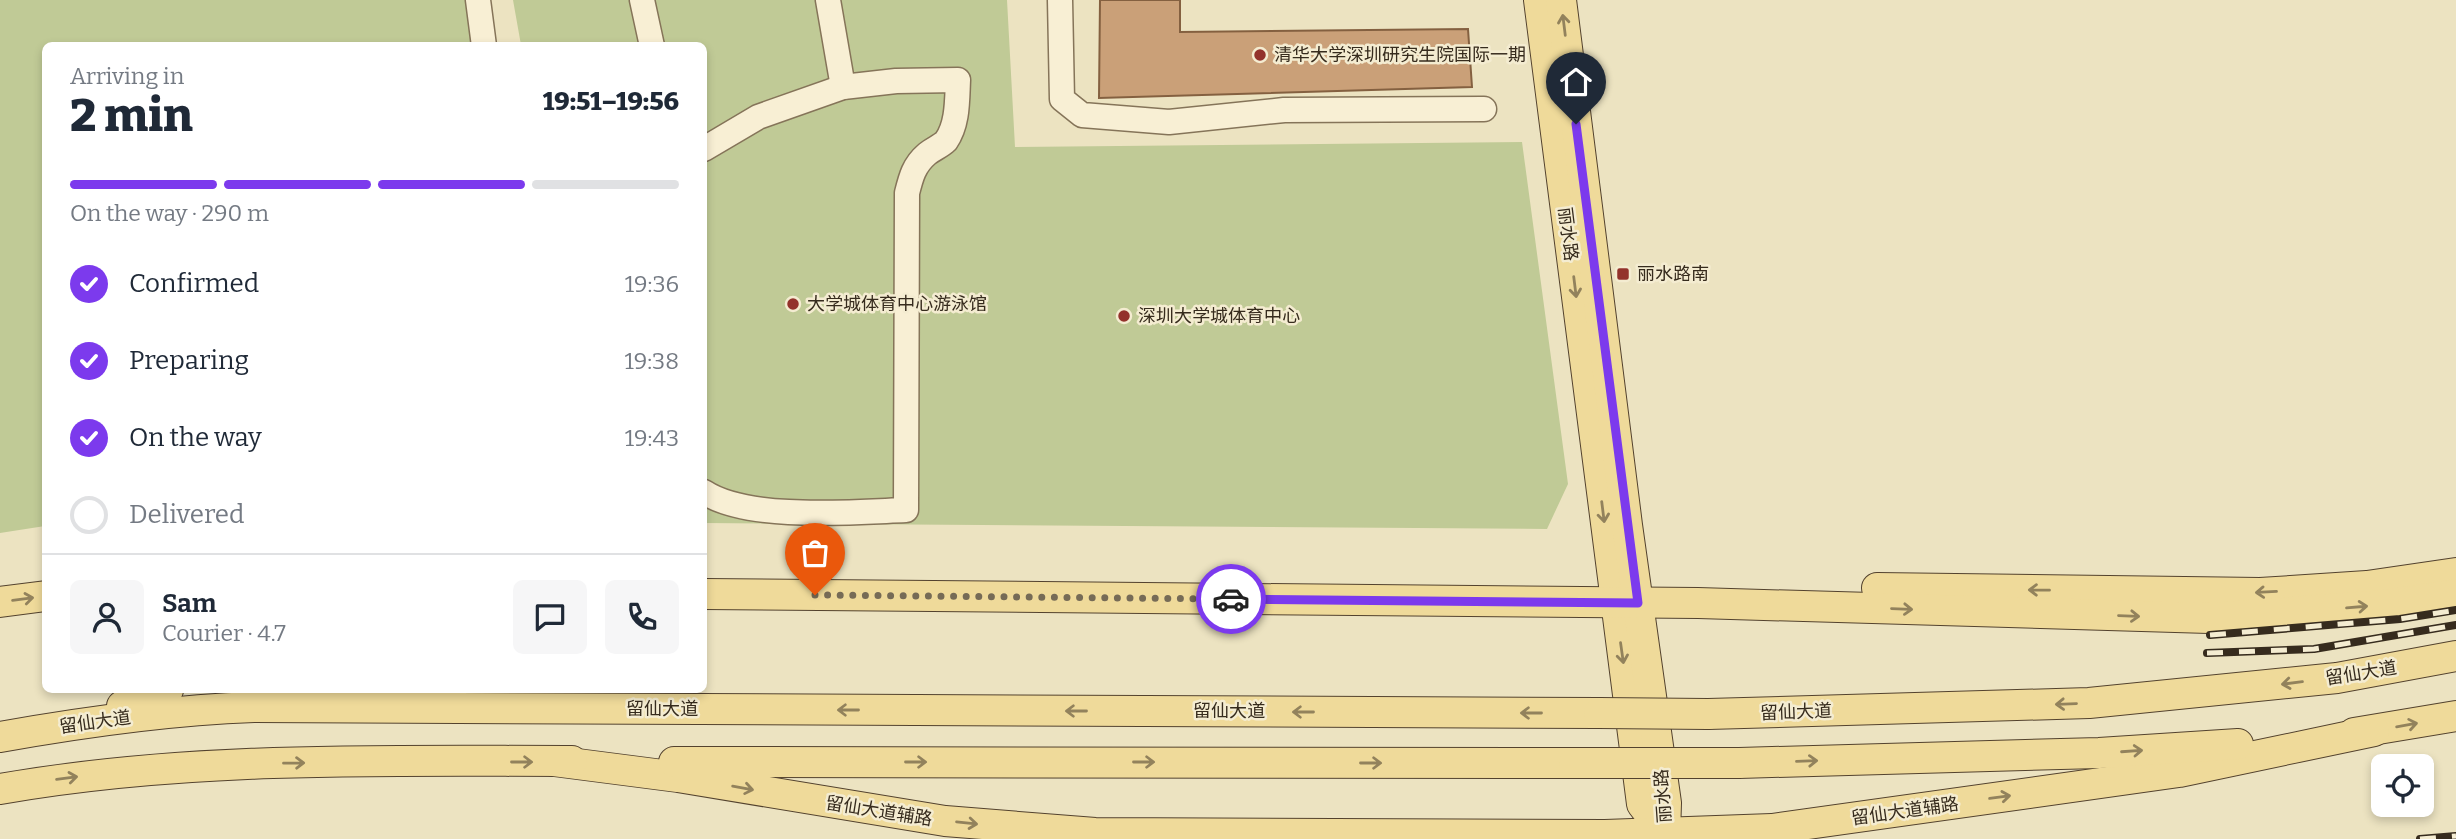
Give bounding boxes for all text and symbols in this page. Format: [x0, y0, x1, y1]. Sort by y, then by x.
one-way arrow [1557, 14, 1570, 37]
place label: 清华大学深圳研究生院国际一期 [1274, 44, 1526, 66]
marker: 清华大学深圳研究生院国际一期 [1252, 47, 1268, 63]
pin [1546, 52, 1606, 124]
text: Arriving in [70, 62, 184, 90]
icon: home [1557, 63, 1595, 101]
text: 19:51–19:56 [543, 86, 679, 117]
text: 2 min [70, 88, 193, 143]
text: On the way · 290 m [70, 199, 269, 227]
street label: 丽水路 [1554, 206, 1582, 262]
place label: 丽水路南 [1637, 263, 1709, 285]
icon: check [70, 265, 108, 303]
marker: 丽水路南 [1615, 266, 1631, 282]
text: Confirmed [129, 268, 259, 299]
text: 19:36 [625, 270, 679, 298]
one-way arrow [1568, 275, 1581, 297]
place label: 大学城体育中心游泳馆 [807, 293, 987, 315]
marker: 大学城体育中心游泳馆 [785, 296, 801, 312]
place label: 深圳大学城体育中心 [1138, 305, 1300, 327]
marker: 深圳大学城体育中心 [1116, 308, 1132, 324]
icon: check [70, 342, 108, 380]
text: Preparing [129, 345, 249, 376]
text: 19:38 [624, 347, 679, 375]
icon: check [70, 419, 108, 457]
text: On the way [129, 422, 262, 453]
text: 19:43 [625, 424, 679, 452]
text: Delivered [129, 499, 244, 530]
one-way arrow [1597, 500, 1610, 523]
pin [785, 523, 845, 595]
icon: bag [796, 534, 834, 572]
courier [1196, 564, 1266, 634]
button: person [70, 580, 144, 654]
button: chat [513, 580, 587, 654]
button: phone [605, 580, 679, 654]
icon: car [1212, 580, 1250, 618]
one-way arrow [2028, 583, 2051, 597]
one-way arrow [2255, 586, 2278, 599]
text: Sam [162, 588, 217, 619]
one-way arrow [11, 593, 34, 606]
one-way arrow [2345, 600, 2367, 613]
one-way arrow [1890, 602, 1913, 616]
one-way arrow [2118, 609, 2141, 622]
text: Courier · 4.7 [162, 619, 286, 647]
one-way arrow [1615, 641, 1628, 663]
street label: 留仙大道 [2324, 657, 2398, 689]
one-way arrow [2281, 677, 2304, 690]
one-way arrow [2054, 697, 2077, 711]
street label: 留仙大道 [626, 698, 698, 720]
street label: 留仙大道 [1193, 700, 1265, 722]
street label: 留仙大道 [1760, 700, 1832, 724]
one-way arrow [837, 703, 860, 717]
one-way arrow [1064, 704, 1087, 718]
one-way arrow [1292, 705, 1315, 719]
street label: 留仙大道 [58, 706, 132, 738]
one-way arrow [1519, 706, 1542, 720]
one-way arrow [2395, 718, 2418, 731]
one-way arrow [2120, 744, 2143, 757]
map controls [2371, 754, 2434, 817]
button: locate [2371, 754, 2434, 817]
one-way arrow [510, 755, 533, 769]
one-way arrow [905, 755, 928, 769]
one-way arrow [1132, 755, 1155, 769]
one-way arrow [1795, 755, 1818, 768]
one-way arrow [282, 756, 305, 770]
one-way arrow [1360, 756, 1383, 770]
street label: 丽水路 [1650, 768, 1676, 824]
one-way arrow [55, 771, 78, 784]
one-way arrow [731, 782, 754, 795]
one-way arrow [1988, 791, 2011, 804]
street label: 留仙大道辅路 [824, 792, 934, 830]
street label: 留仙大道辅路 [1850, 793, 1960, 829]
one-way arrow [956, 817, 978, 830]

